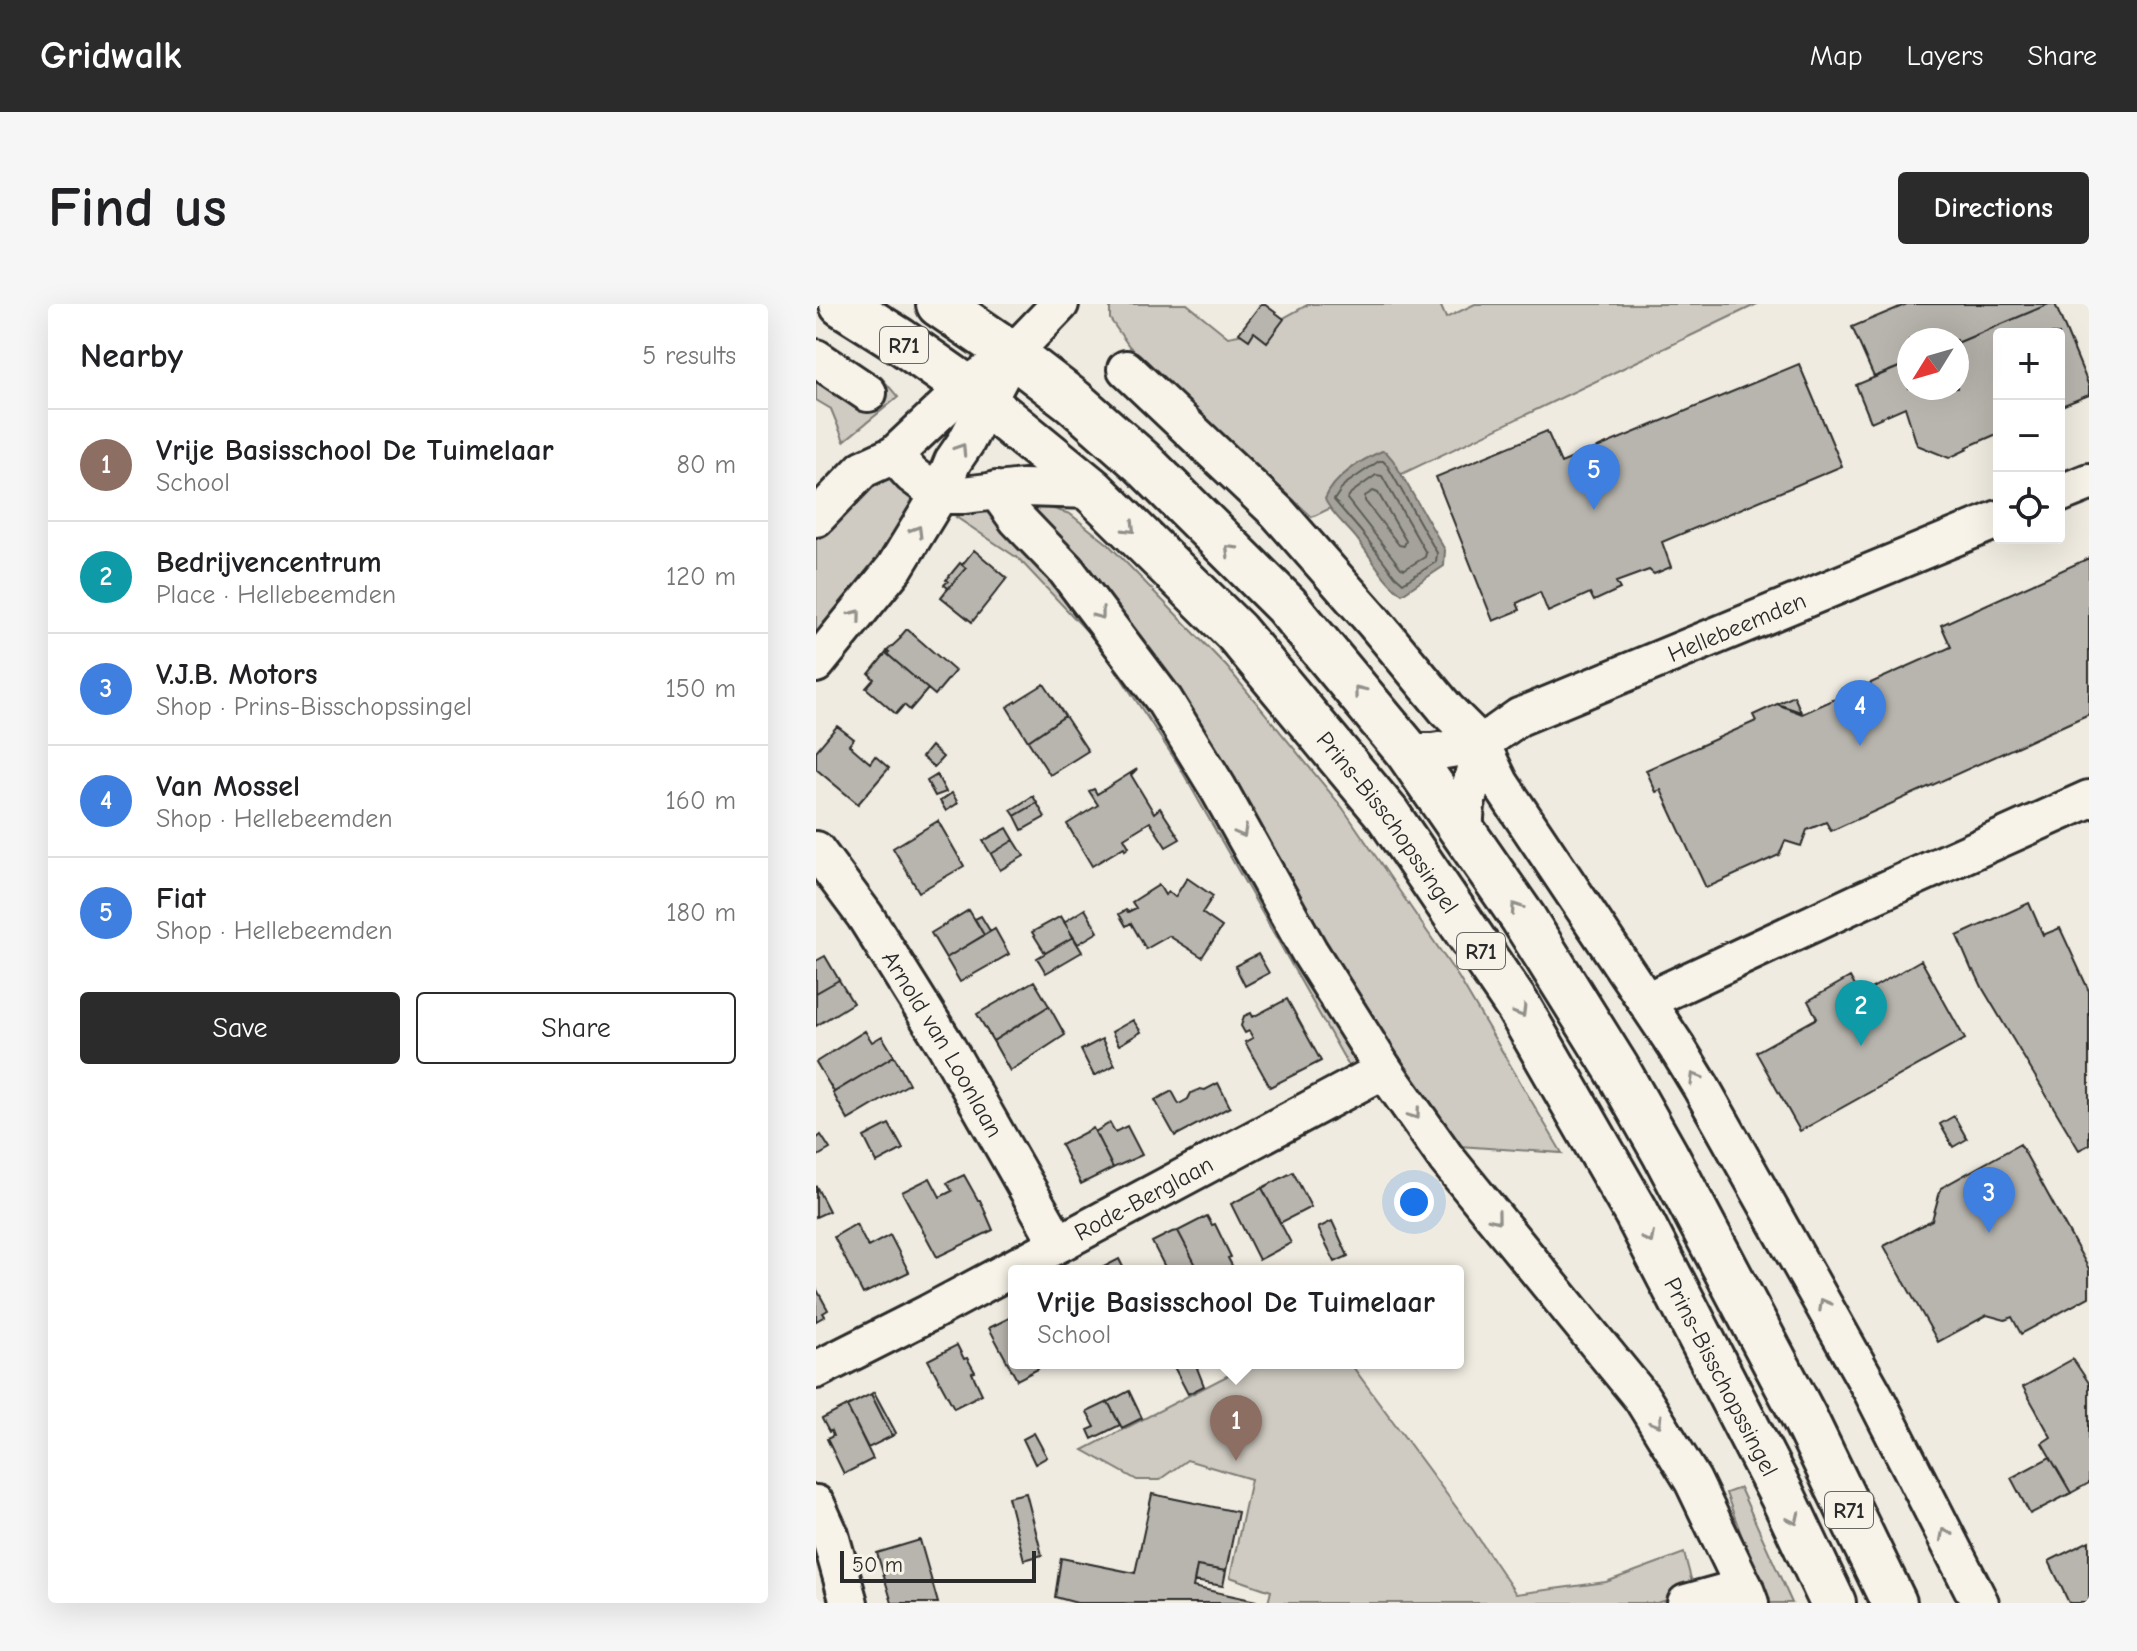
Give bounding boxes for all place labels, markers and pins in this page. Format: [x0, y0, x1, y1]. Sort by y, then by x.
pin: 5 [1568, 444, 1620, 510]
pin: 4 [1834, 680, 1886, 746]
pin: 2 [1835, 980, 1887, 1046]
pin: 3 [1963, 1167, 2015, 1233]
pin: 1 [1210, 1395, 1262, 1461]

